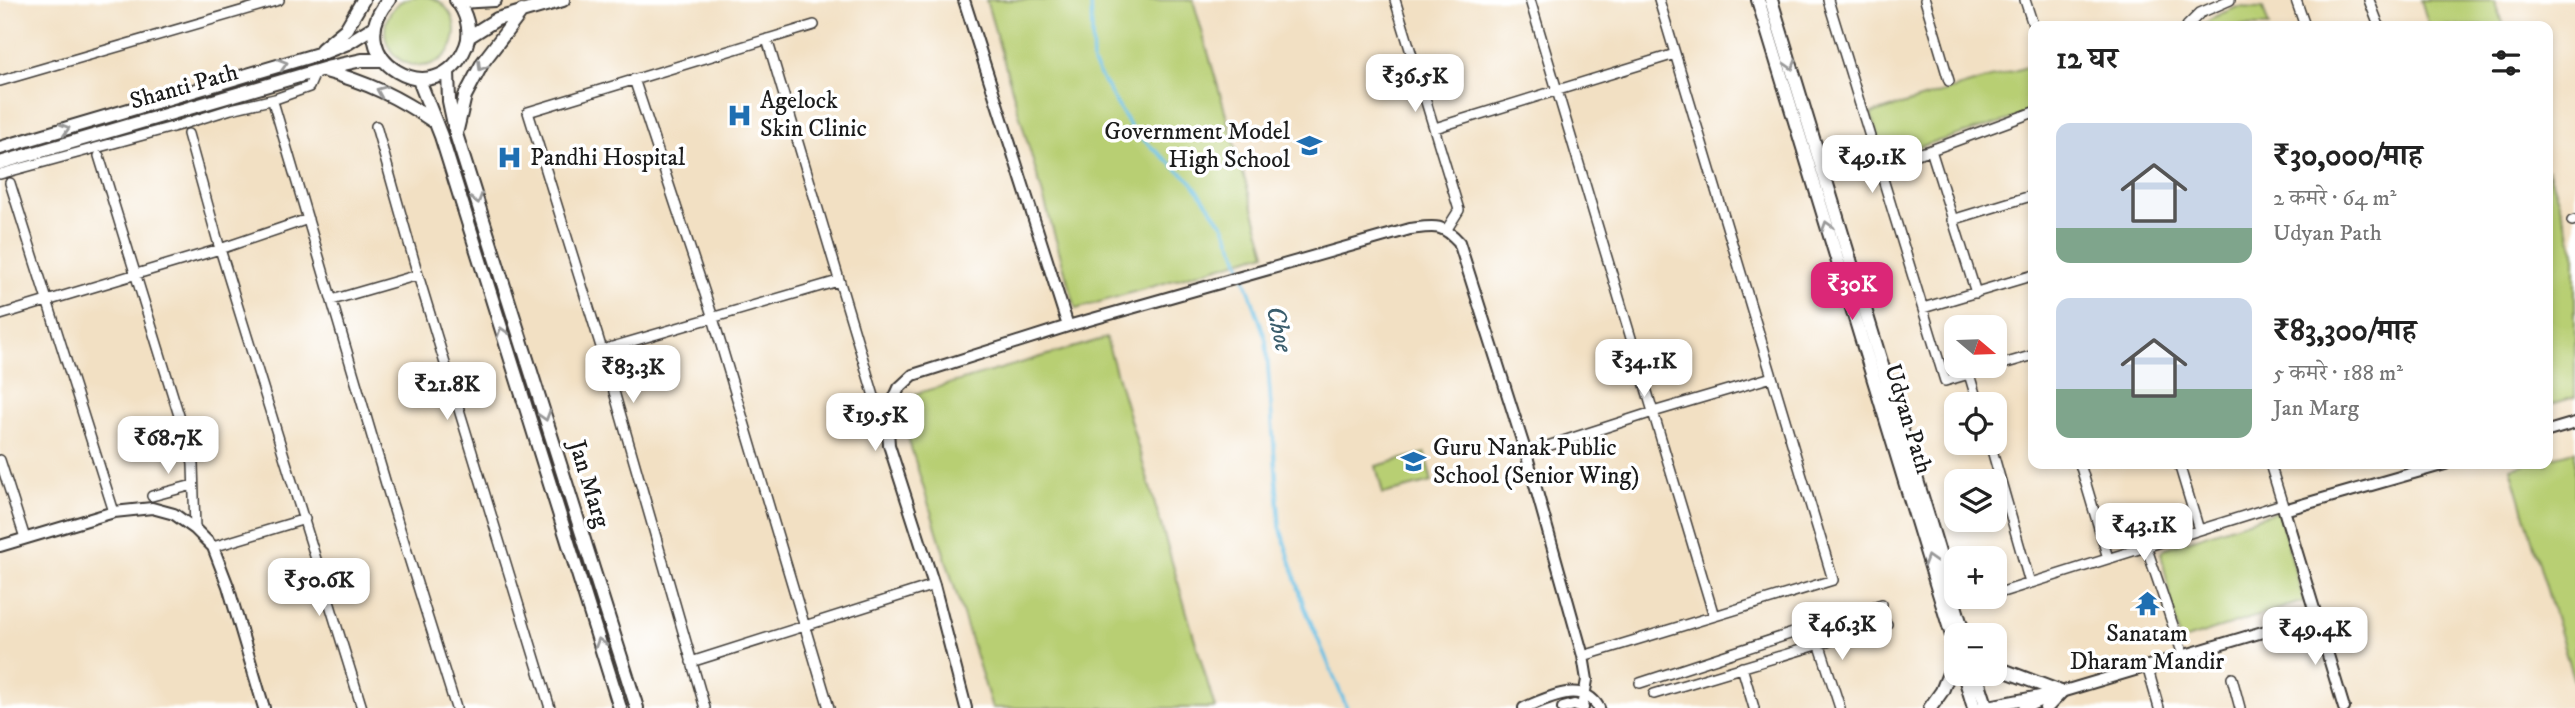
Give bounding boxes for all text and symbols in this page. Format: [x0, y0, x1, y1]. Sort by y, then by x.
text: 12 घर [2056, 41, 2118, 78]
icon: filters [2487, 44, 2525, 82]
pin: ₹36.5K [1358, 54, 1472, 114]
street label: Shanti Path [126, 57, 242, 117]
one-way arrow [277, 57, 289, 72]
one-way arrow [477, 59, 490, 72]
one-way arrow [1782, 59, 1797, 71]
text: ₹36.5K [1382, 62, 1448, 91]
one-way arrow [376, 85, 389, 99]
place label: Agelock Skin Clinic [760, 86, 867, 144]
hospital icon: Agelock Skin Clinic [726, 101, 754, 129]
place label: Government Model High School [1104, 117, 1291, 175]
one-way arrow [59, 122, 71, 137]
school or university icon: Government Model High School [1296, 132, 1324, 160]
pin: ₹49.1K [1815, 136, 1929, 195]
text: ₹30,000/माह [2273, 138, 2423, 175]
place label: Pandhi Hospital [530, 143, 686, 173]
text: ₹49.1K [1838, 143, 1906, 172]
hospital icon: Pandhi Hospital [496, 144, 524, 172]
icon: home [2112, 151, 2196, 235]
text: 2 कमरे · 64 m² [2273, 184, 2397, 213]
one-way arrow [469, 192, 483, 204]
text: Udyan Path [2273, 219, 2382, 248]
one-way arrow [1821, 220, 1835, 232]
pin: ₹30K [1811, 262, 1893, 322]
text: ₹30K [1827, 270, 1877, 299]
water label: Choe [1258, 303, 1301, 357]
text: ₹83,300/माह [2273, 313, 2416, 350]
north arrow [1944, 315, 2007, 378]
map controls [1944, 315, 2007, 686]
icon: home [2112, 326, 2196, 410]
one-way arrow [496, 327, 511, 339]
pin: ₹34.1K [1587, 340, 1701, 399]
pin: ₹83.3K [576, 346, 690, 405]
text: ₹34.1K [1611, 347, 1677, 376]
text: ₹83.3K [601, 353, 665, 382]
text: 5 कमरे · 188 m² [2273, 359, 2403, 388]
street label: Udyan Path [1877, 360, 1939, 478]
pin: ₹21.8K [390, 362, 504, 422]
text: ₹21.8K [414, 370, 480, 399]
button: locate [1944, 392, 2007, 455]
pin: ₹19.5K [818, 393, 932, 453]
text: Jan Marg [2273, 394, 2359, 423]
text: ₹19.5K [842, 401, 908, 430]
one-way arrow [537, 409, 552, 421]
pin: ₹68.7K [111, 416, 225, 476]
text: ₹68.7K [134, 424, 202, 453]
place label: Guru Nanak Public School (Senior Wing) [1433, 433, 1639, 491]
street label: Jan Marg [561, 435, 617, 532]
school or university icon: Guru Nanak Public School (Senior Wing) [1399, 448, 1427, 476]
button: layers [1944, 469, 2007, 532]
pin: ₹43.1K [2087, 504, 2201, 563]
text: ₹43.1K [2112, 511, 2176, 540]
button: + [1944, 546, 2007, 609]
one-way arrow [1923, 555, 1938, 567]
pin: ₹50.6K [262, 558, 376, 618]
text: ₹50.6K [284, 566, 354, 595]
temple icon: Sanatam Dharam Mandir [2133, 589, 2161, 617]
pin: ₹46.3K [1785, 602, 1899, 662]
pin: ₹49.4K [2258, 608, 2372, 667]
text: ₹46.3K [1808, 610, 1876, 639]
text: ₹49.4K [2279, 615, 2351, 644]
place label: Sanatam Dharam Mandir [2070, 619, 2224, 677]
button: − [1944, 623, 2007, 686]
one-way arrow [594, 637, 608, 650]

